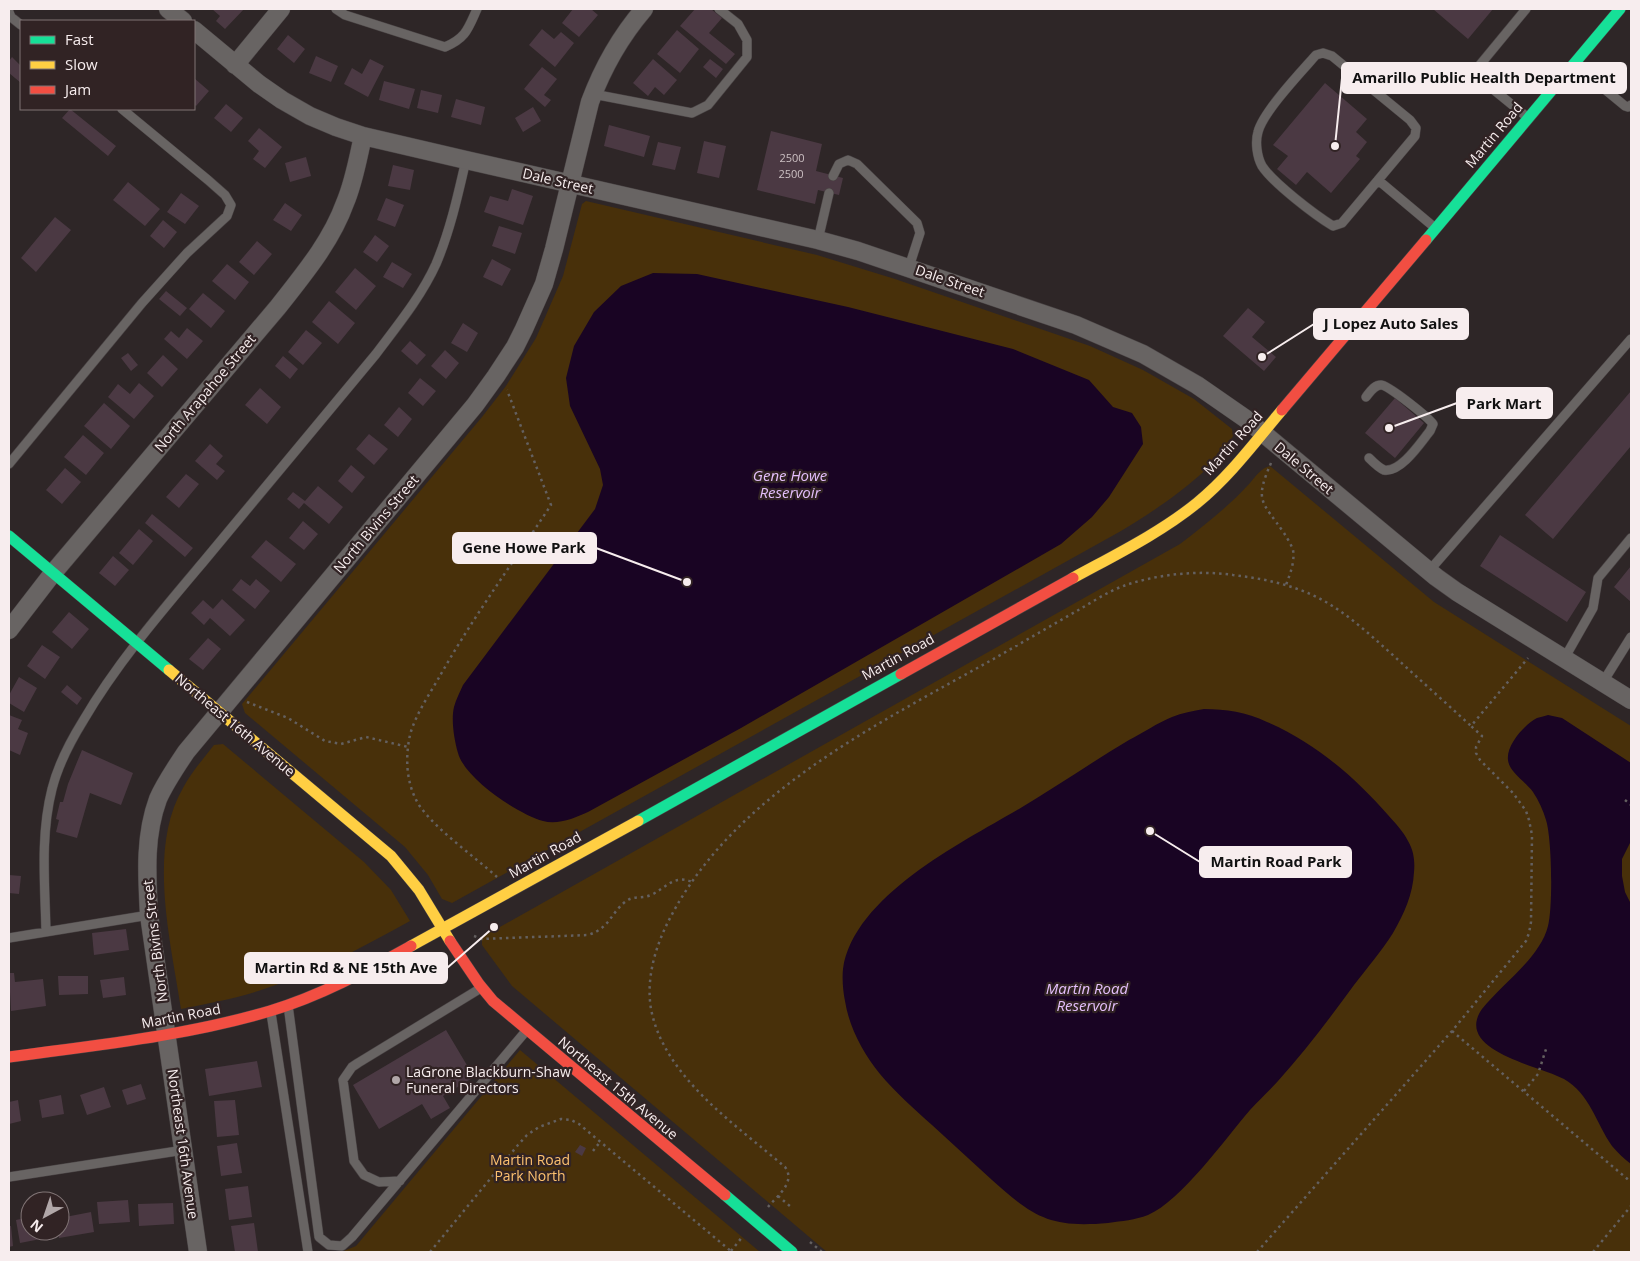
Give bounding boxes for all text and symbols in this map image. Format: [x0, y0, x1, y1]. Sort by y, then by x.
legend [20, 20, 195, 110]
text: Fast [65, 29, 94, 49]
text: Slow [65, 54, 98, 74]
callout: Amarillo Public Health Department [1342, 63, 1626, 93]
text: Amarillo Public Health Department [1352, 67, 1616, 87]
text: Jam [63, 79, 91, 99]
street label: Martin Road [1461, 98, 1527, 172]
house number: 2500 [779, 150, 805, 165]
street label: Dale Street [521, 163, 595, 198]
house number: 2500 [778, 166, 804, 181]
street label: Dale Street [913, 260, 987, 301]
callout: J Lopez Auto Sales [1314, 309, 1468, 339]
text: J Lopez Auto Sales [1322, 313, 1458, 333]
street label: North Arapahoe Street [150, 330, 260, 456]
callout: Park Mart [1457, 388, 1552, 418]
text: Park Mart [1466, 393, 1542, 413]
street label: Martin Road [1199, 406, 1267, 479]
street label: Dale Street [1271, 437, 1338, 498]
water label: Gene Howe Reservoir [753, 465, 828, 502]
street label: North Bivins Street [329, 470, 422, 577]
callout: Gene Howe Park [453, 533, 596, 563]
text: Gene Howe Park [462, 537, 586, 557]
street label: Martin Road [858, 629, 937, 684]
street label: Northeast 16th Avenue [171, 669, 299, 781]
street label: Martin Road [505, 827, 584, 882]
callout: Martin Road Park [1200, 847, 1351, 877]
text: Martin Road Park [1210, 851, 1342, 871]
street label: North Bivins Street [138, 879, 171, 1003]
callout: Martin Rd & NE 15th Ave [245, 953, 447, 983]
text: Martin Rd & NE 15th Ave [255, 957, 438, 977]
water label: Martin Road Reservoir [1046, 978, 1129, 1015]
street label: Martin Road [140, 999, 222, 1032]
street label: Northeast 15th Avenue [554, 1032, 682, 1144]
place label: LaGrone Blackburn-Shaw Funeral Directors [406, 1062, 571, 1097]
street label: Northeast 16th Avenue [164, 1068, 203, 1220]
marker: LaGrone Blackburn-Shaw Funeral Directors [390, 1074, 402, 1086]
park label: Martin Road Park North [490, 1150, 570, 1185]
north arrow [20, 1191, 70, 1241]
text: N [26, 1215, 47, 1237]

